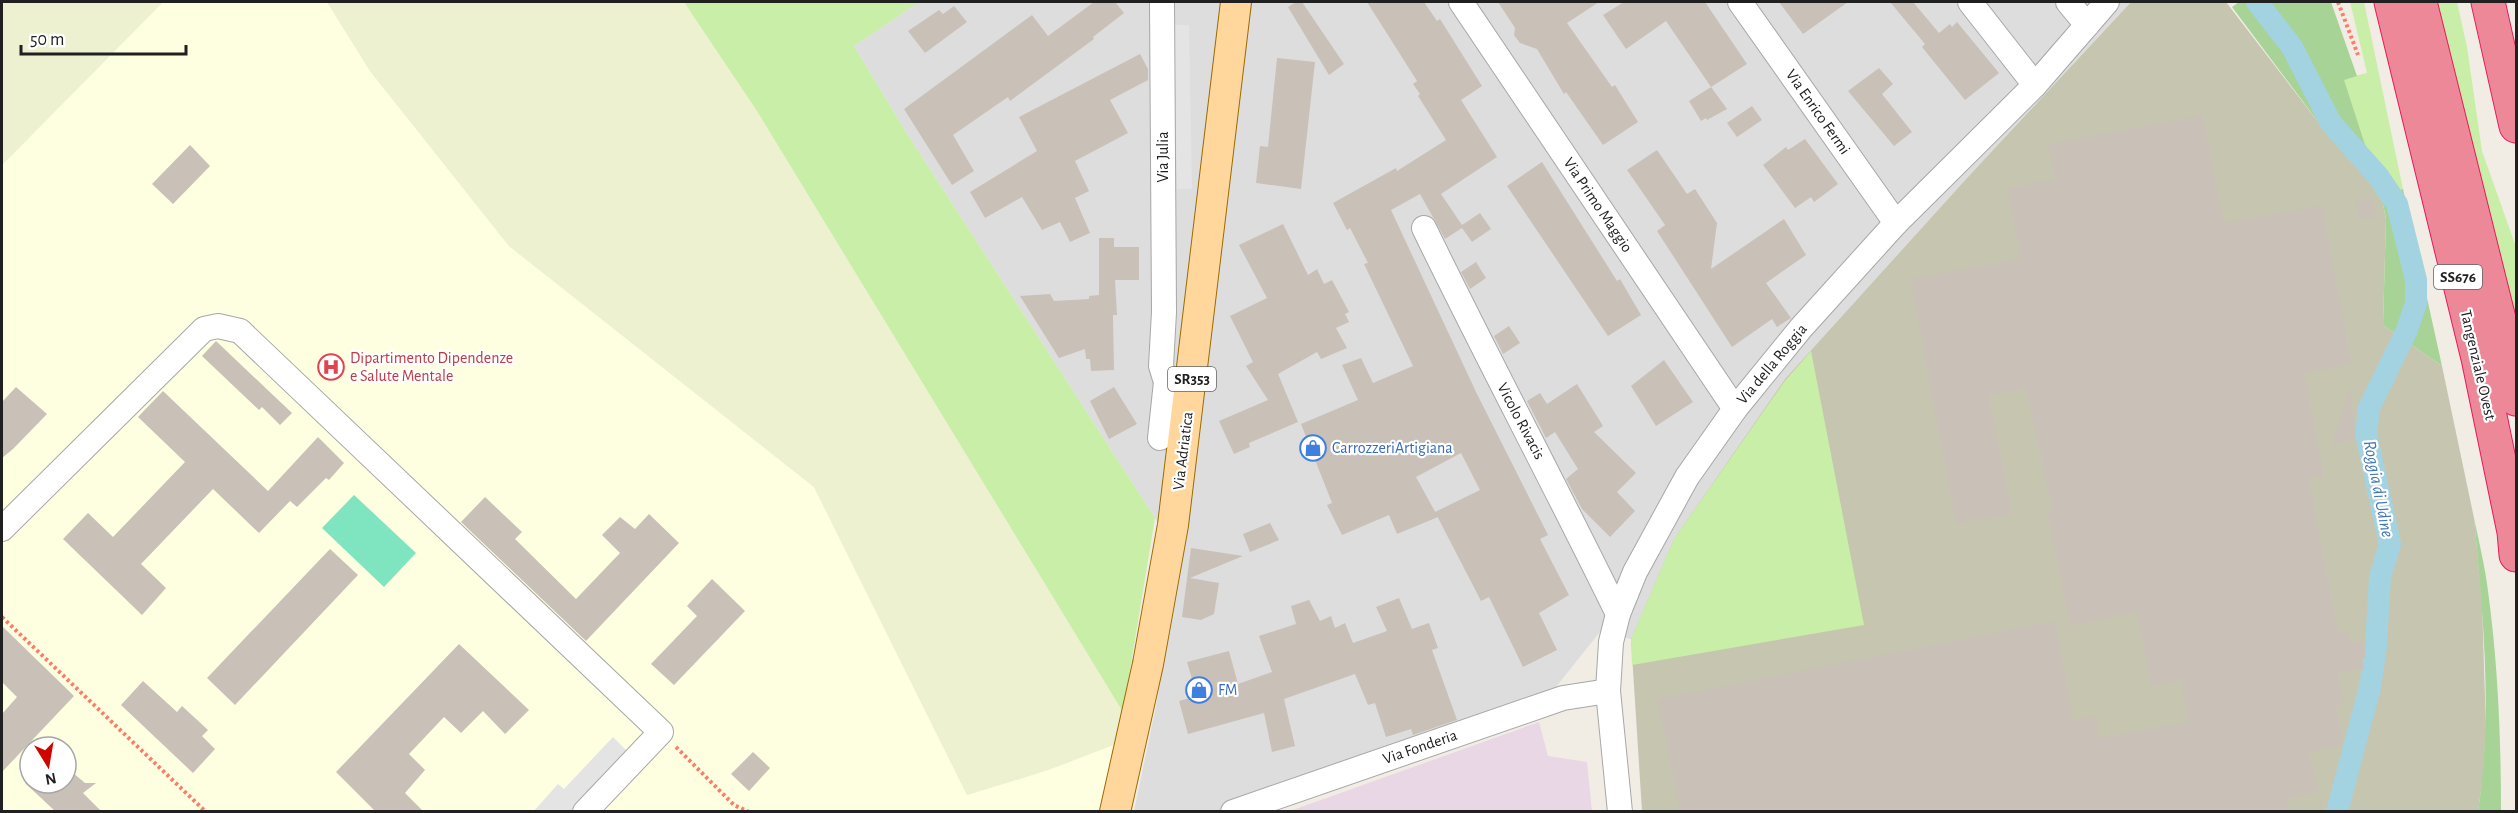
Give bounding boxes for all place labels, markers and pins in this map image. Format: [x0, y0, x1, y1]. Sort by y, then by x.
place label: Dipartimento Dipendenze e Salute Mentale [350, 350, 513, 384]
hospital icon: Dipartimento Dipendenze e Salute Mentale [316, 352, 346, 382]
shop icon: CarrozzeriArtigiana [1298, 433, 1328, 463]
place label: CarrozzeriArtigiana [1332, 440, 1453, 456]
shop icon: FM [1184, 675, 1214, 705]
place label: FM [1218, 682, 1237, 698]

